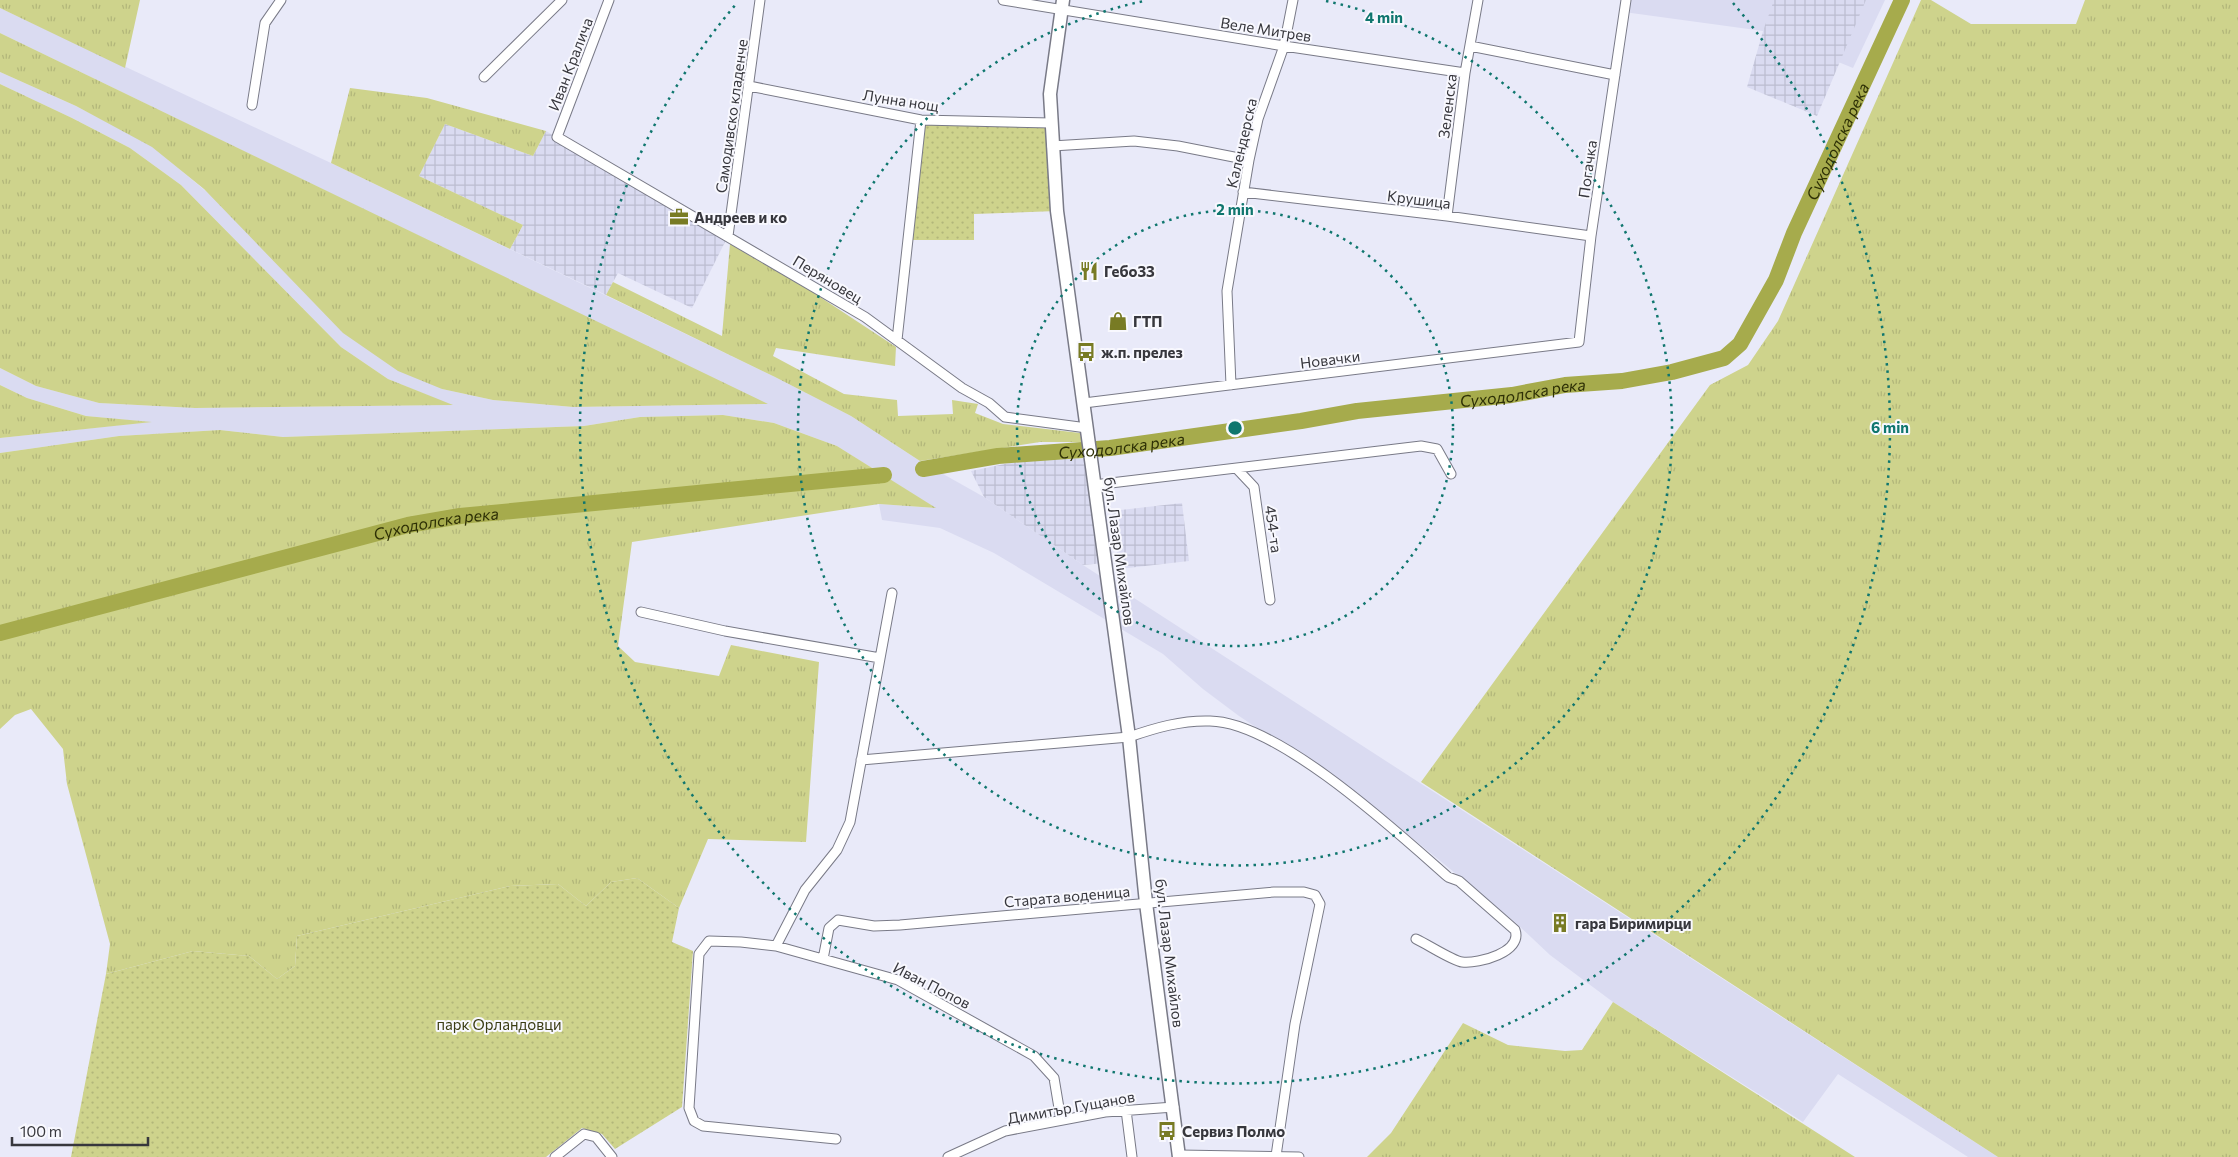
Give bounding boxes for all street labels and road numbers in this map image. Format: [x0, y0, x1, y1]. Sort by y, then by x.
street label: Веле Митрев [1219, 13, 1313, 45]
street label: Иван Кралича [544, 15, 596, 113]
street label: Самодивско кладенче [711, 38, 751, 194]
street label: Зеленска [1434, 73, 1460, 139]
street label: Лунна нощ [862, 85, 941, 115]
street label: Календерска [1222, 96, 1260, 190]
street label: Погачка [1574, 139, 1600, 199]
street label: Крушица [1386, 186, 1452, 212]
street label: Перяновец [790, 251, 866, 307]
street label: Новачки [1299, 346, 1361, 372]
street label: бул. Лазар Михайлов [1101, 476, 1139, 626]
street label: 454-та [1262, 504, 1286, 554]
street label: бул. Лазар Михайлов [1152, 878, 1188, 1028]
street label: Старата воденица [1003, 882, 1131, 910]
street label: Иван Попов [890, 958, 974, 1012]
street label: Димитър Гущанов [1006, 1087, 1136, 1127]

